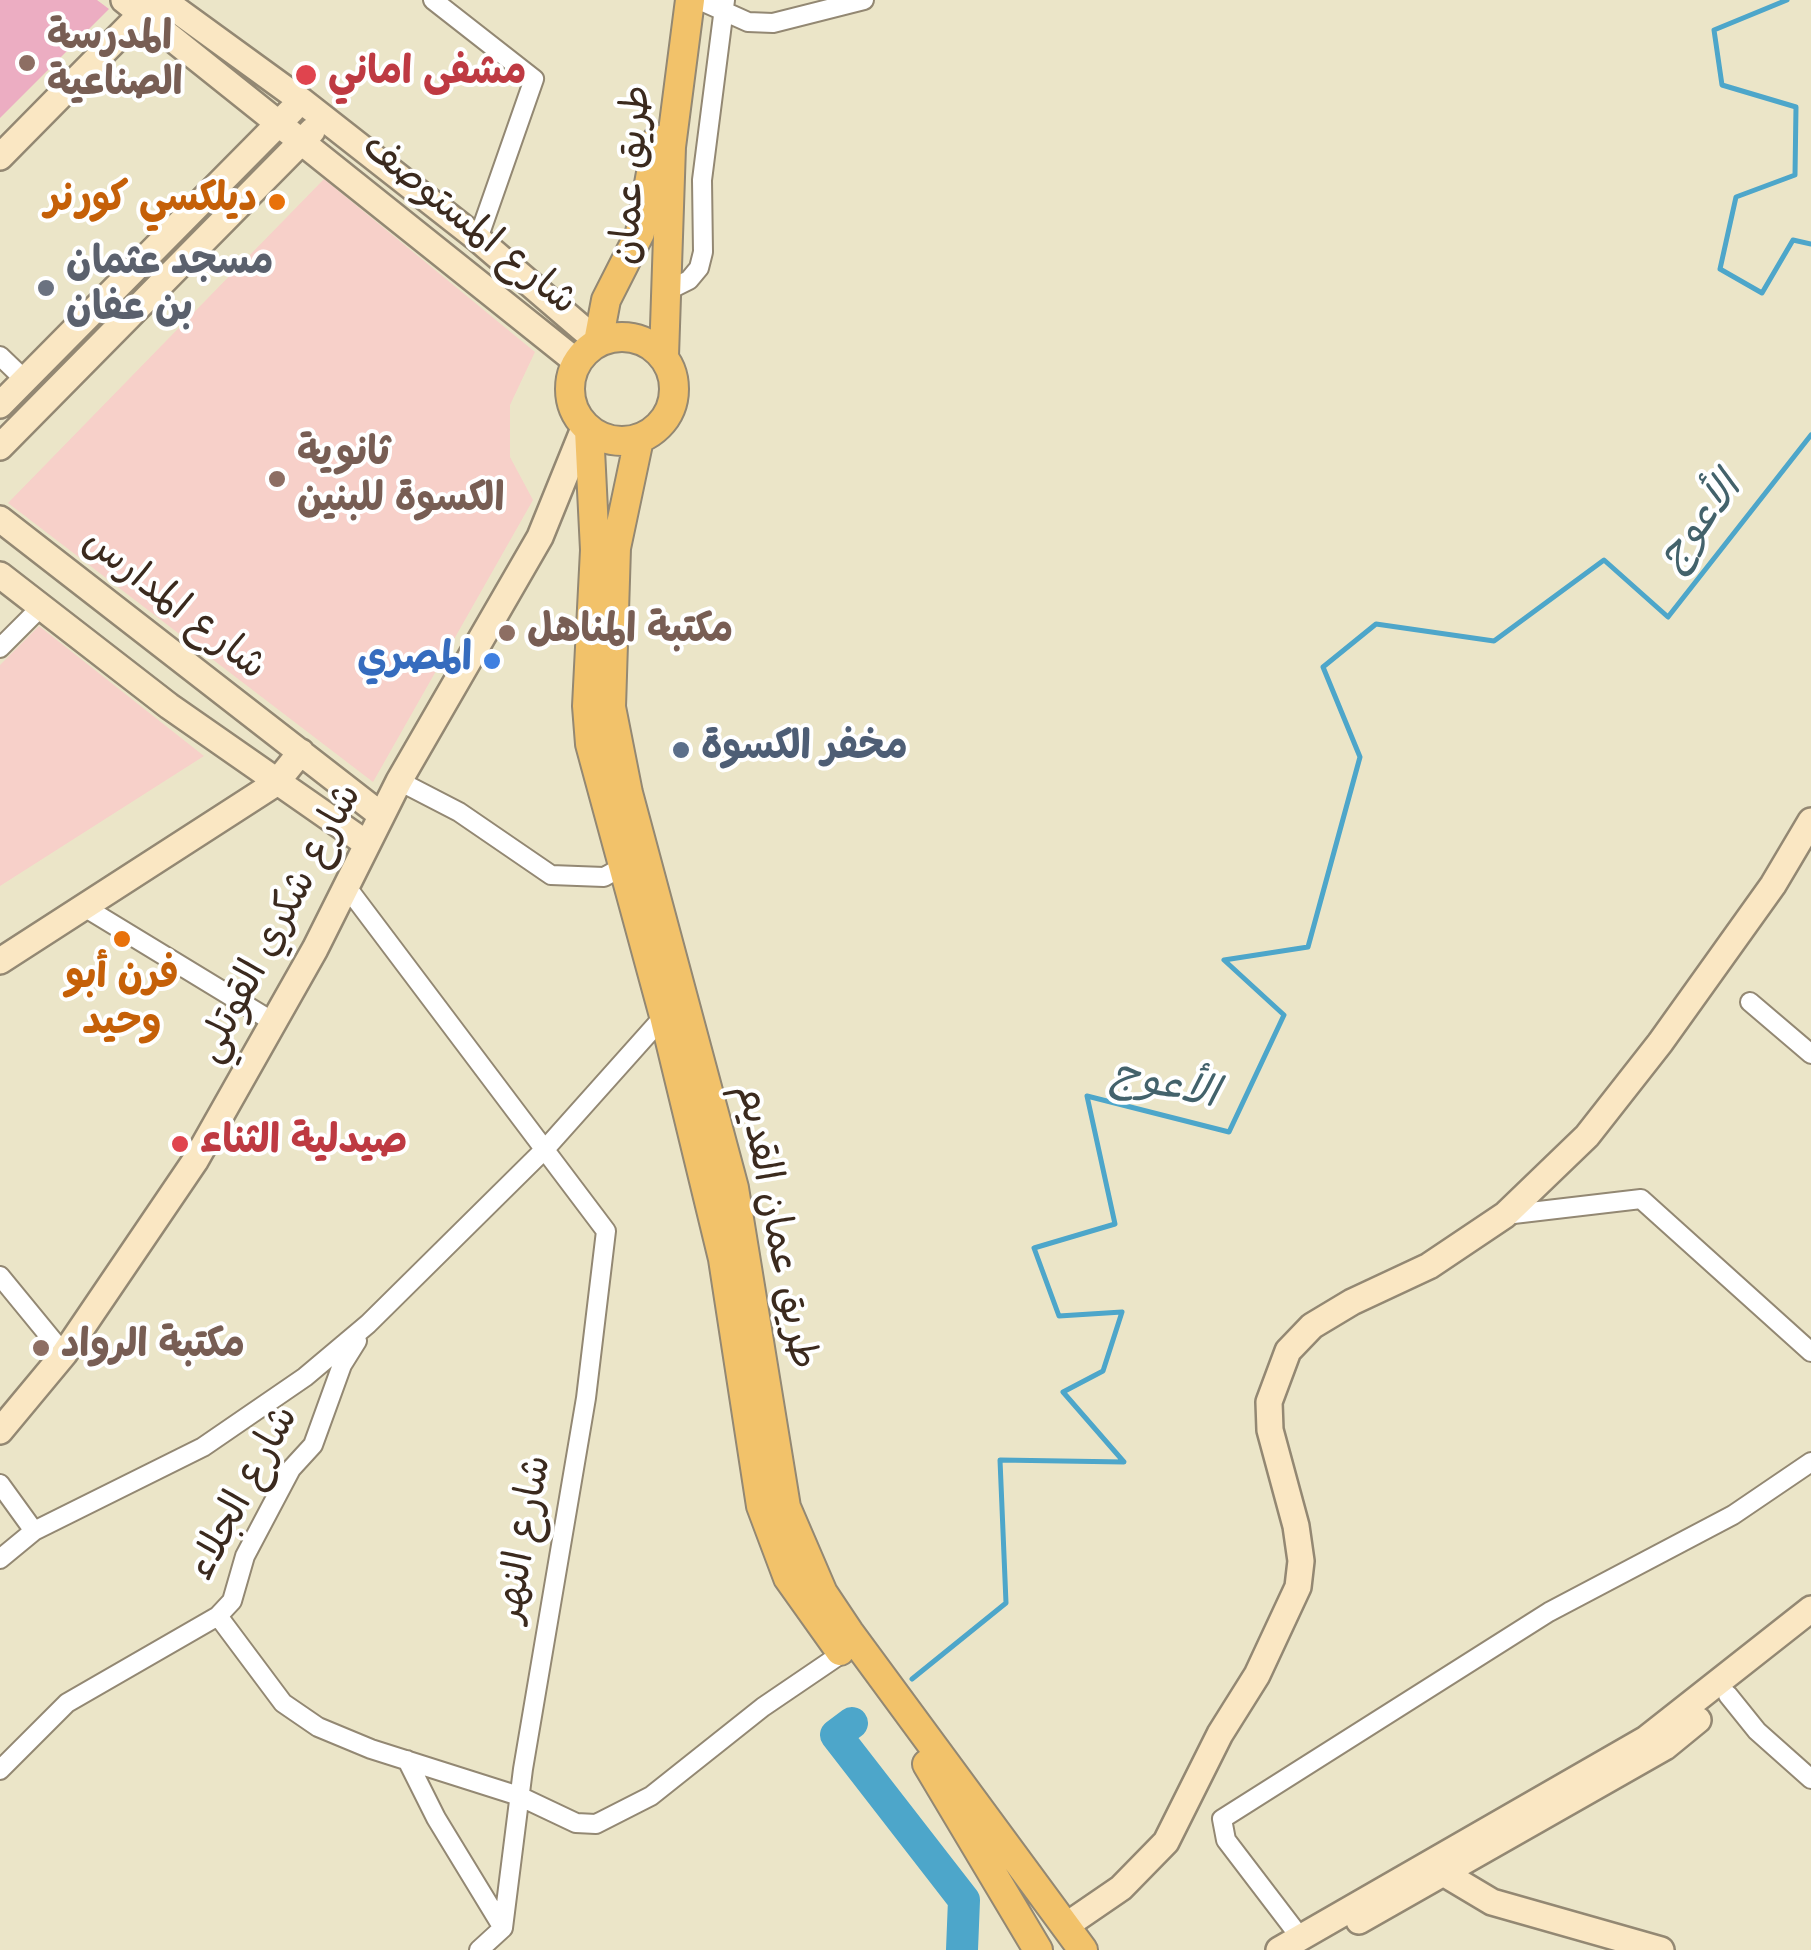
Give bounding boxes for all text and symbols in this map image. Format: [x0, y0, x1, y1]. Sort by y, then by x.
place label: المدرسة الصناعية [47, 16, 183, 110]
place label: مشفى اماني [328, 51, 527, 99]
marker: المدرسة الصناعية [16, 52, 38, 74]
marker: مشفى اماني [293, 62, 319, 88]
street label: طريق عمان [604, 83, 664, 267]
street label: شارع المستوصف [351, 125, 585, 327]
place label: ديلكسي كورنر [45, 178, 257, 226]
marker: ديلكسي كورنر [266, 191, 288, 213]
place label: مسجد عثمان بن عفان [66, 241, 273, 335]
marker: مسجد عثمان بن عفان [35, 277, 57, 299]
place label: ثانوية الكسوة للبنين [297, 432, 505, 526]
water label: الأعوج [1649, 466, 1755, 582]
marker: ثانوية الكسوة للبنين [266, 468, 288, 490]
street label: شارع المدارس [72, 519, 274, 693]
place label: مكتبة المناهل [527, 609, 733, 657]
marker: مكتبة المناهل [496, 622, 518, 644]
place label: المصري [357, 637, 472, 685]
marker: المصري [481, 650, 503, 672]
place label: مخفر الكسوة [701, 726, 908, 774]
marker: مخفر الكسوة [670, 739, 692, 761]
street label: شارع شكري القوتلي [187, 776, 375, 1072]
marker: فرن أبو وحيد [111, 928, 133, 950]
place label: فرن أبو وحيد [65, 955, 179, 1049]
water label: الأعوج [1106, 1051, 1222, 1123]
street label: طريق عمان القديم [723, 1080, 825, 1374]
place label: صيدلية الثناء [200, 1120, 408, 1168]
marker: صيدلية الثناء [169, 1133, 191, 1155]
place label: مكتبة الرواد [61, 1324, 245, 1372]
marker: مكتبة الرواد [30, 1337, 52, 1359]
street label: شارع الجلاء [179, 1399, 311, 1589]
street label: شارع النهر [488, 1452, 564, 1626]

